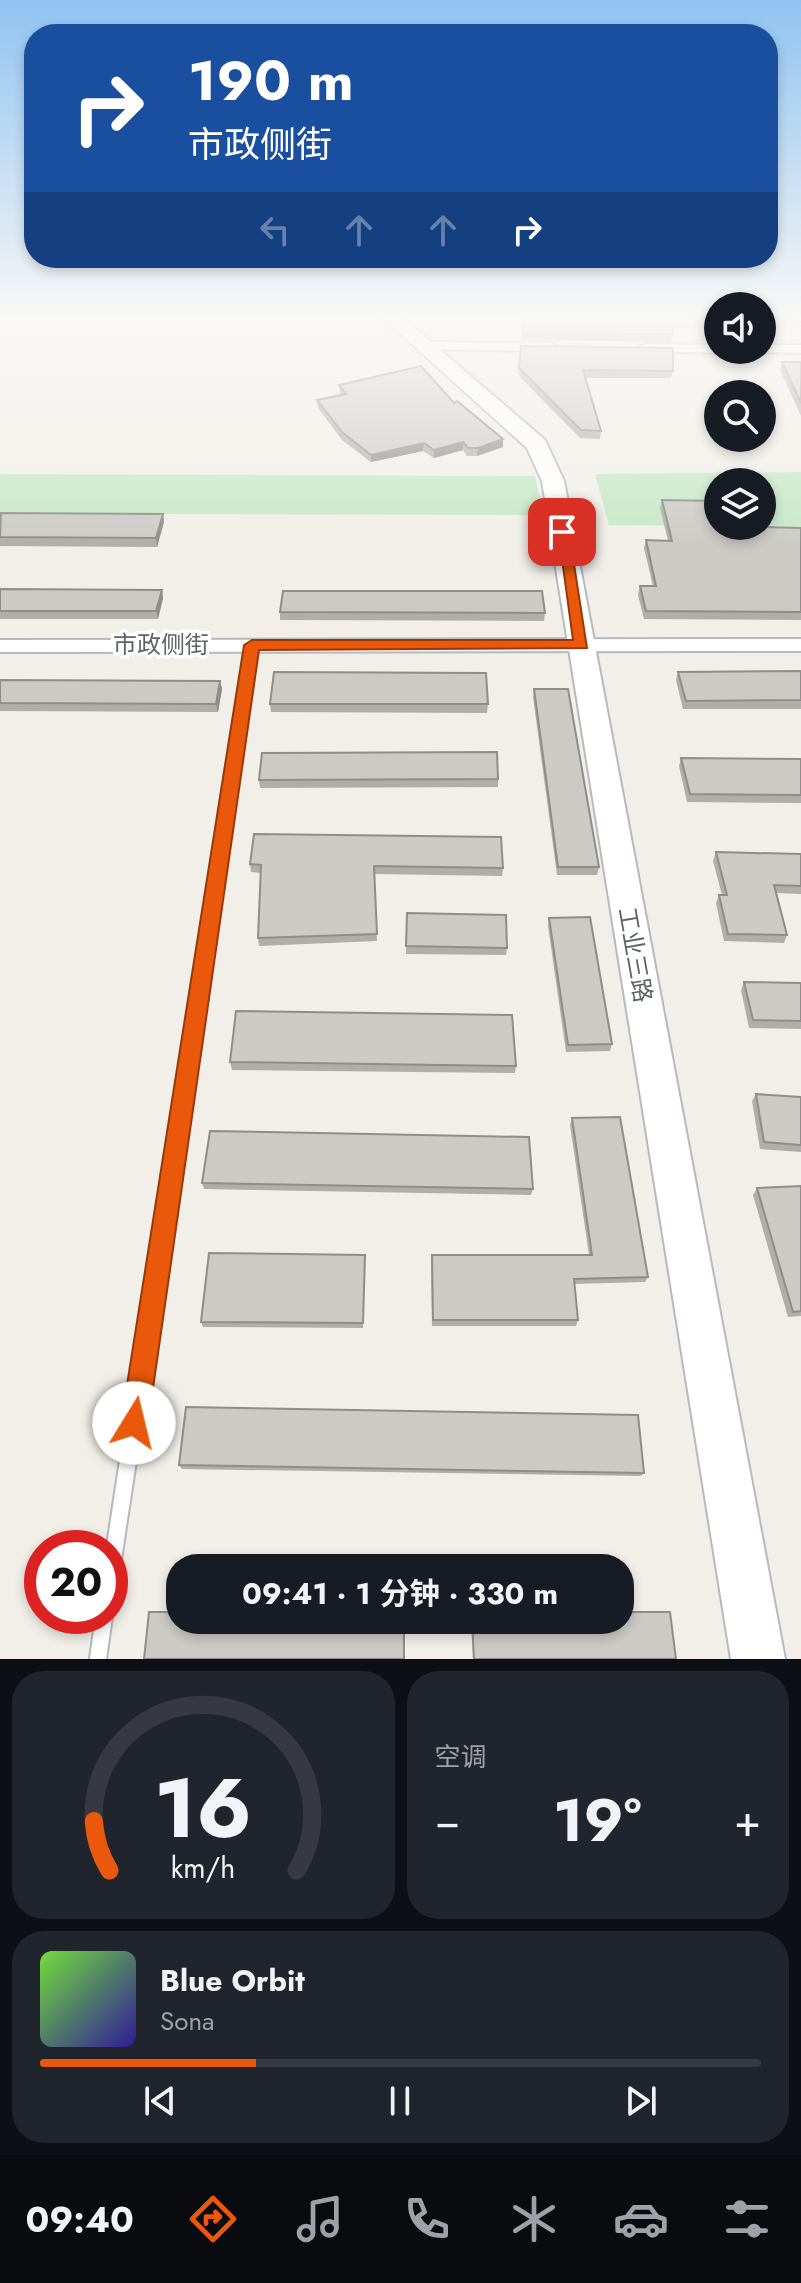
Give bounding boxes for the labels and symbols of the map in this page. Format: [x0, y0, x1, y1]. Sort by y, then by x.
pin [528, 498, 596, 566]
street label: 市政侧街 [113, 627, 209, 662]
street label: 工业三路 [610, 905, 661, 1005]
position arrow [92, 1381, 176, 1465]
speed limit sign: 20 [24, 1530, 128, 1634]

